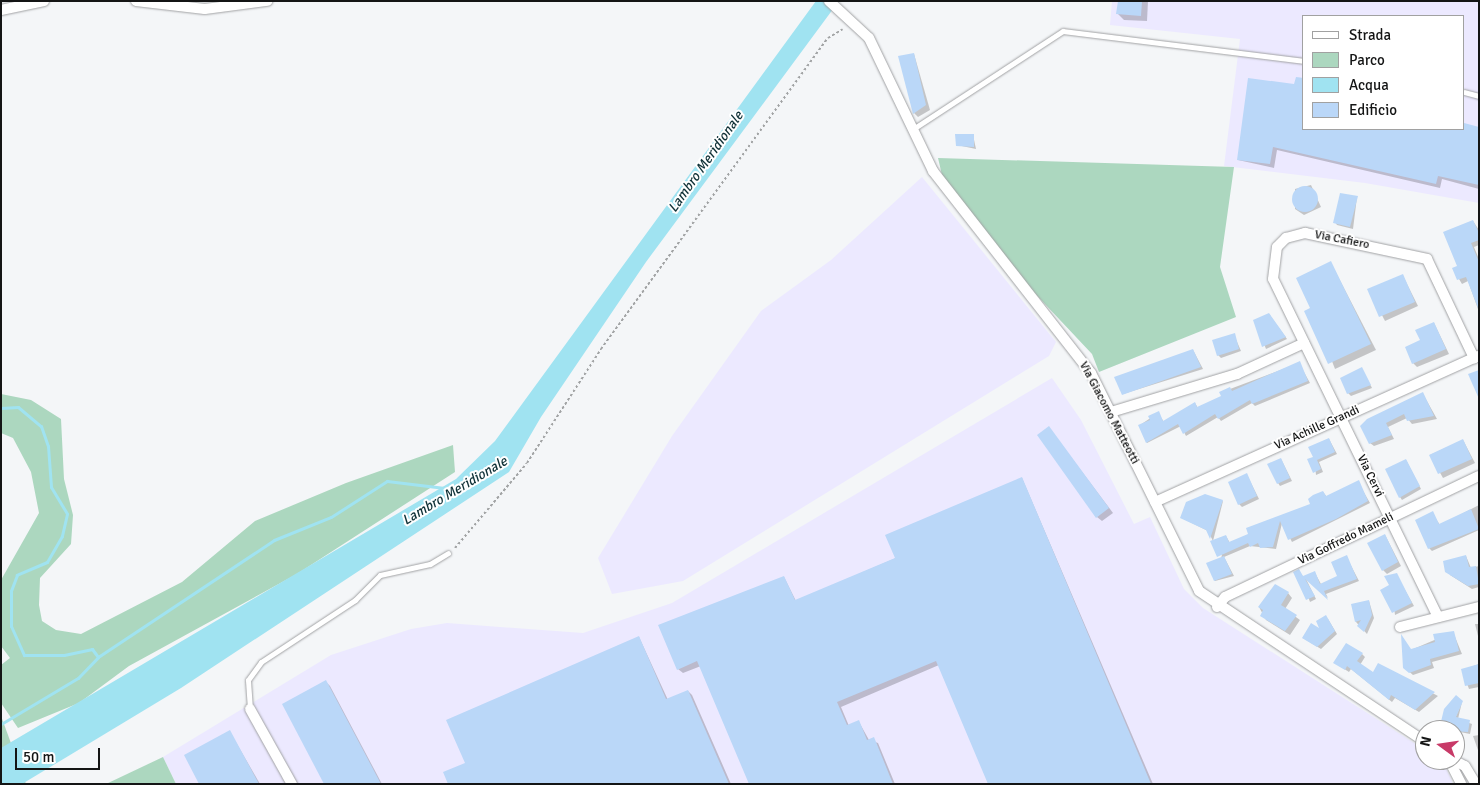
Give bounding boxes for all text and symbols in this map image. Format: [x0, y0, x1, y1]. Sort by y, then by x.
legend [1302, 15, 1465, 130]
text: Strada [1349, 26, 1391, 44]
text: Parco [1349, 51, 1385, 69]
text: Acqua [1349, 76, 1389, 94]
text: Edificio [1349, 101, 1397, 119]
water label: Lambro Meridionale [665, 108, 747, 216]
street label: Via Cafiero [1313, 228, 1371, 252]
street label: Via Giacomo Matteotti [1076, 359, 1142, 467]
street label: Via Achille Grandi [1272, 403, 1362, 453]
street label: Via Cervi [1354, 452, 1386, 500]
water label: Lambro Meridionale [399, 453, 511, 529]
street label: Via Goffredo Mameli [1296, 510, 1396, 568]
north arrow [1415, 720, 1465, 770]
text: N [1417, 735, 1435, 748]
scale bar [18, 738, 102, 770]
text: 50 m [23, 748, 54, 766]

